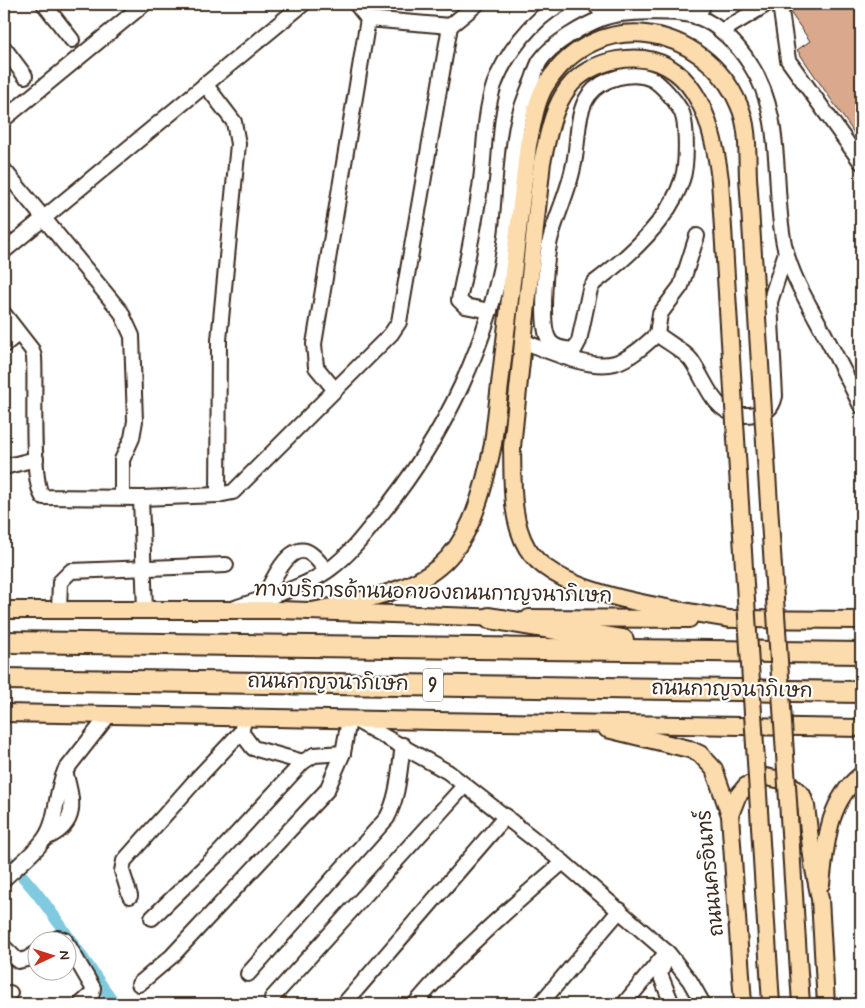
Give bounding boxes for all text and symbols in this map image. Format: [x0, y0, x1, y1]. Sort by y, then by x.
street label: ทางบริการด้านนอกของถนนกาญจนาภิเษก [254, 575, 612, 610]
street label: ถนนกาญจนาภิเษก [247, 668, 409, 698]
road number: 9 [423, 668, 443, 702]
street label: ถนนกาญจนาภิเษก [651, 675, 813, 705]
street label: ถนนนครอินทร์ [690, 808, 731, 938]
north arrow [28, 930, 78, 980]
text: N [55, 950, 73, 960]

